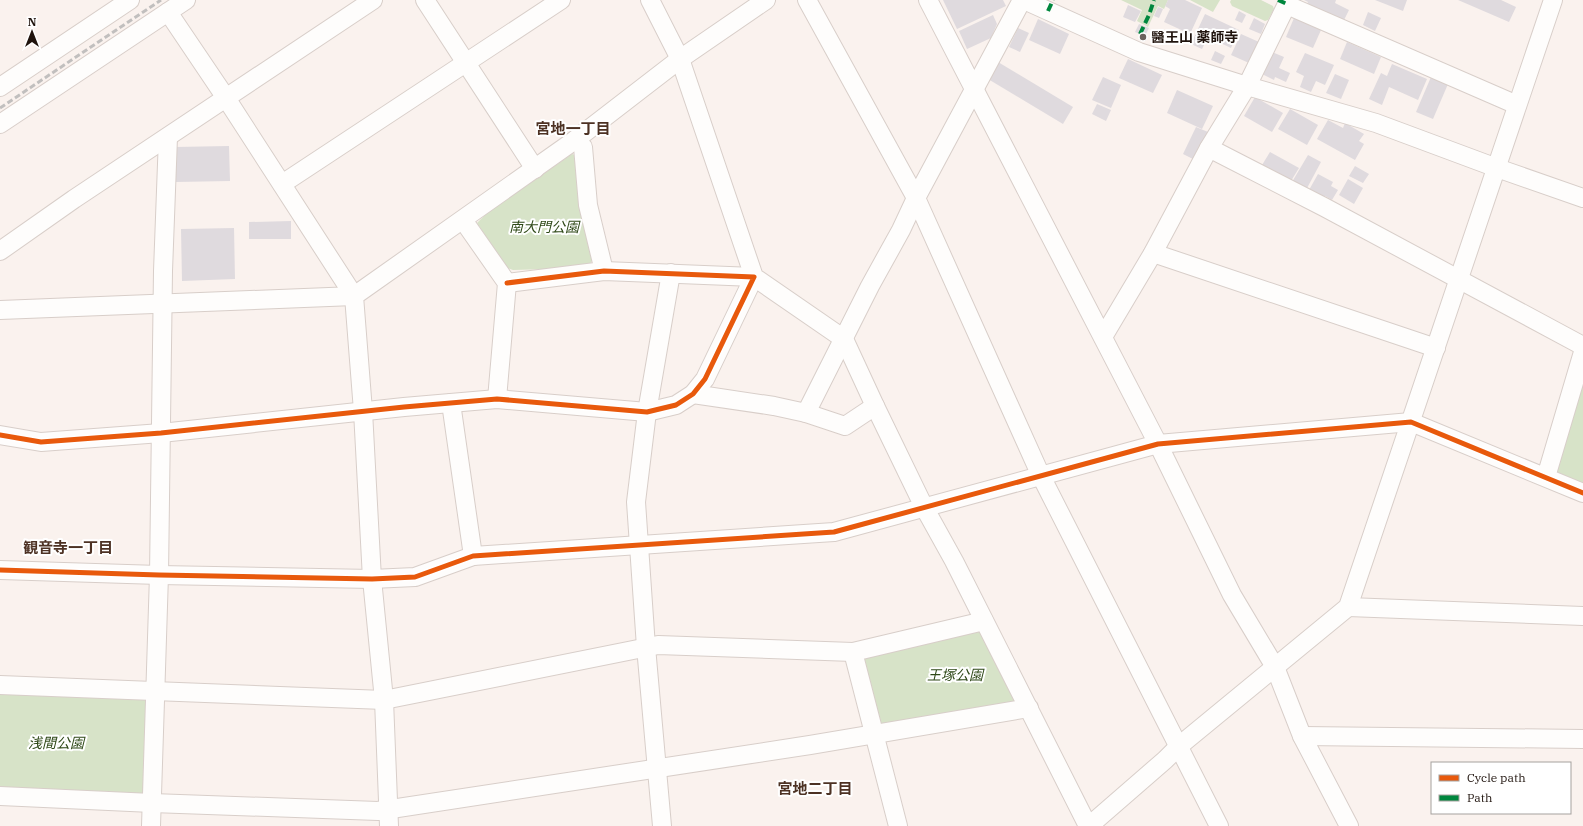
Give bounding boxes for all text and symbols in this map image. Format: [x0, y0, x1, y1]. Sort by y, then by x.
north arrow [12, 12, 52, 52]
text: N [28, 15, 37, 29]
place label: 醫王山 薬師寺 [1151, 28, 1238, 46]
marker: 醫王山 薬師寺 [1138, 32, 1148, 42]
district label: 宮地一丁目 [535, 119, 611, 138]
park label: 南大門公園 [509, 218, 581, 236]
district label: 観音寺一丁目 [23, 538, 113, 557]
park label: 王塚公園 [927, 666, 985, 684]
park label: 浅間公園 [28, 734, 86, 752]
legend [1431, 762, 1571, 814]
text: Cycle path [1467, 770, 1526, 785]
district label: 宮地二丁目 [777, 779, 853, 798]
text: Path [1467, 790, 1493, 805]

